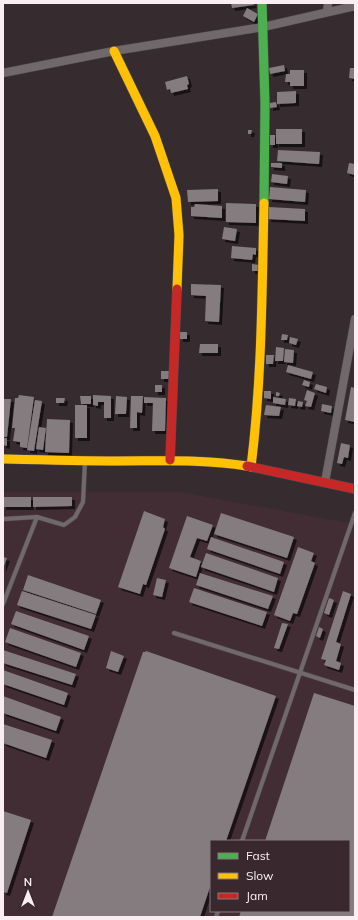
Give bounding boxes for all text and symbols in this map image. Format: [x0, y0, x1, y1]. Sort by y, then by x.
legend [210, 840, 350, 912]
text: Fast [246, 848, 270, 863]
text: Slow [246, 868, 274, 883]
north arrow [8, 872, 48, 912]
text: N [24, 875, 32, 889]
text: Jam [246, 888, 268, 903]

